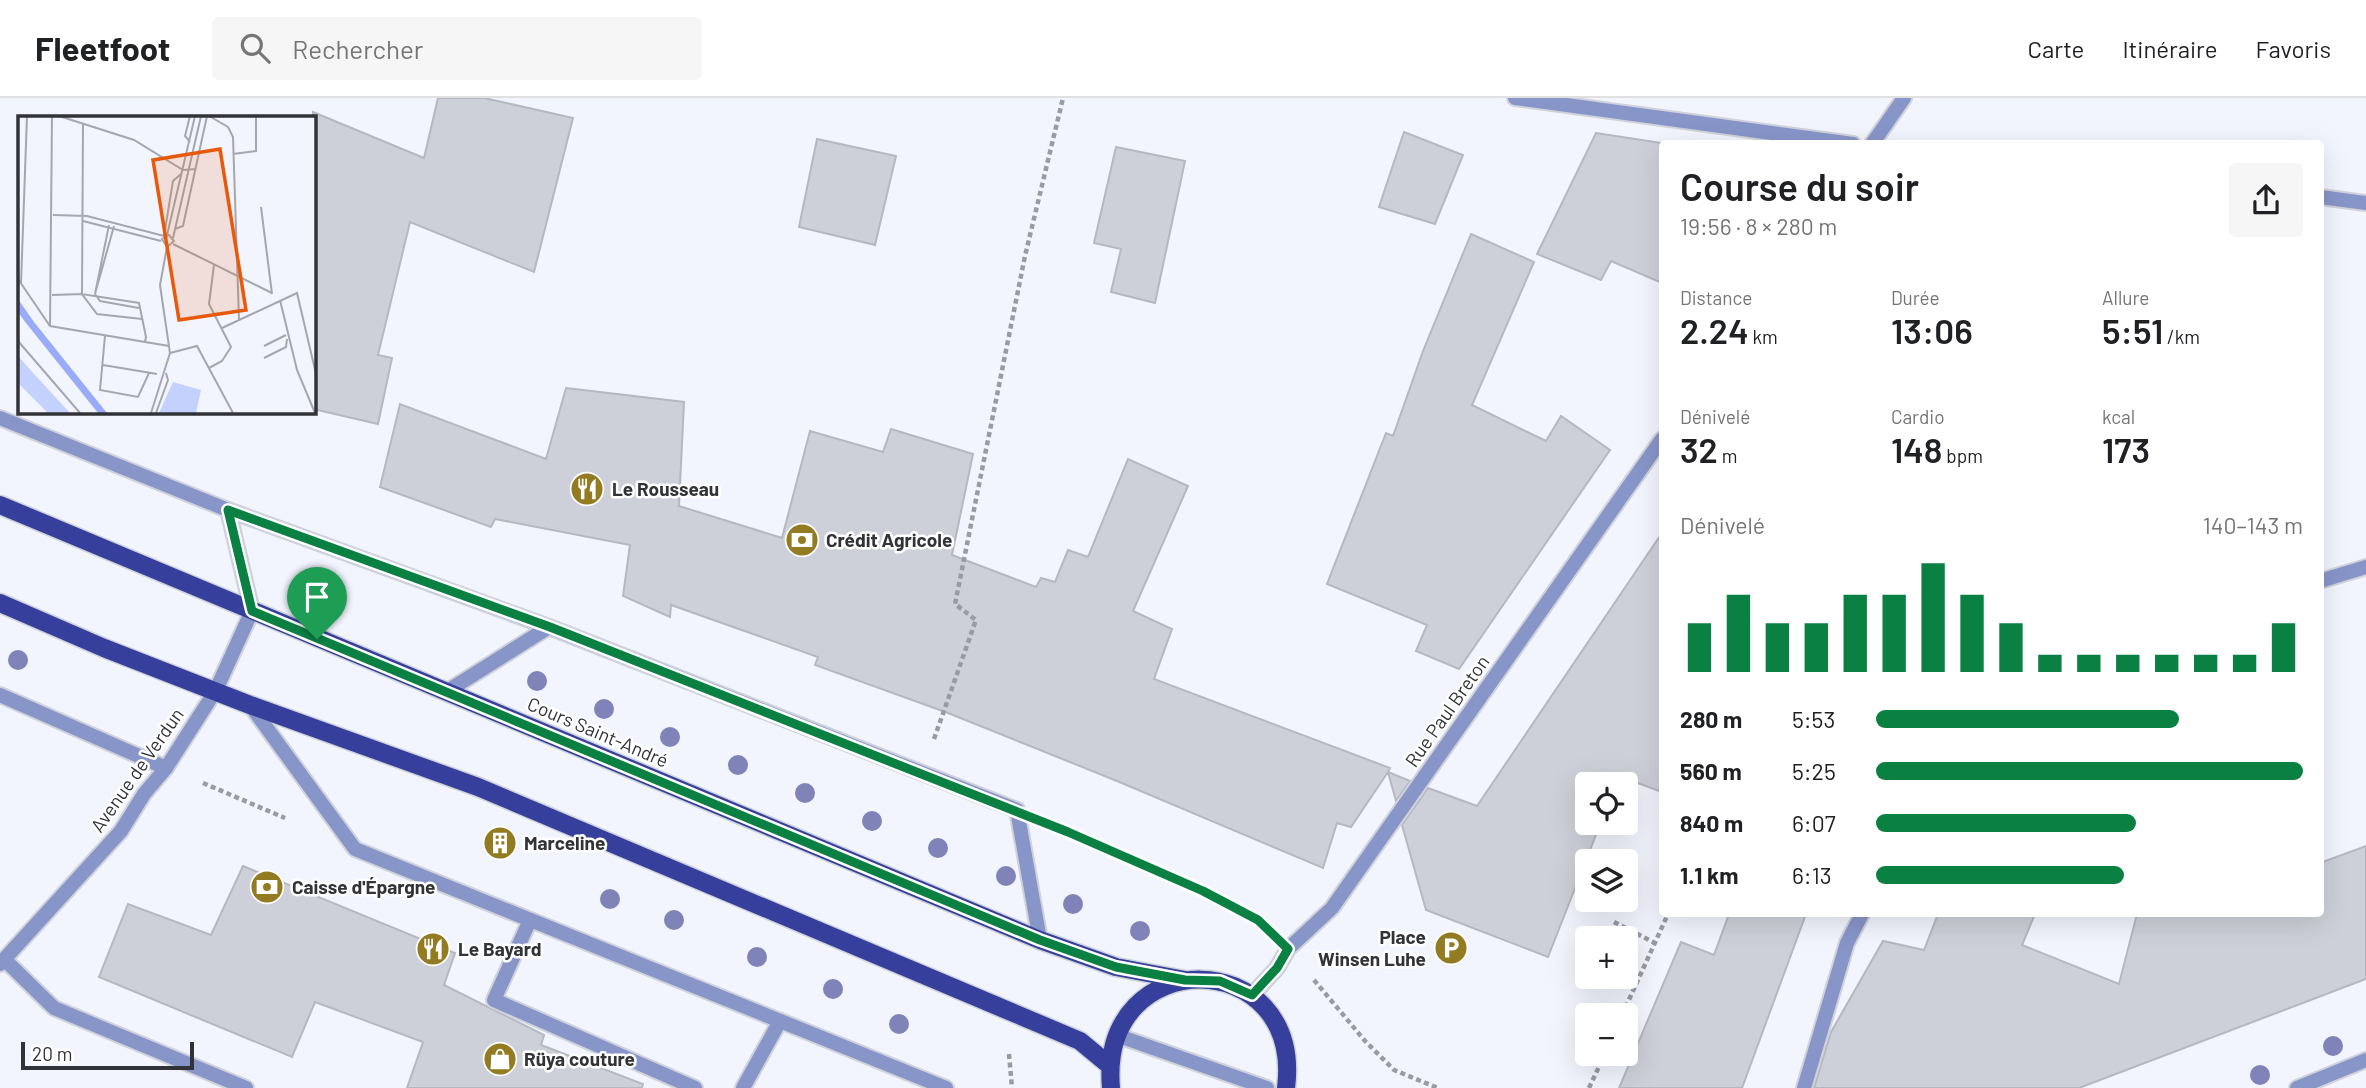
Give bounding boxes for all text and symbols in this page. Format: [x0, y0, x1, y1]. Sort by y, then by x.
search box [212, 17, 702, 80]
text: Fleetfoot [35, 28, 170, 68]
icon: search [236, 29, 274, 67]
text: Rechercher [292, 33, 423, 64]
text: Carte [2028, 34, 2084, 63]
text: Itinéraire [2122, 34, 2218, 63]
text: Favoris [2256, 34, 2331, 63]
inset map [18, 116, 315, 413]
text: Course du soir [1680, 163, 1919, 209]
button: share [2229, 163, 2303, 237]
text: 19:56 · 8 × 280 m [1680, 212, 1837, 240]
text: Distance [1680, 286, 1752, 309]
text: Durée [1891, 286, 1940, 309]
text: Allure [2102, 286, 2149, 309]
text: 2.24 [1680, 309, 1749, 351]
text: 13:06 [1891, 309, 1973, 351]
text: 5:51 [2102, 309, 2163, 351]
text: km [1749, 325, 1778, 348]
text: /km [2163, 325, 2200, 348]
text: Dénivelé [1680, 405, 1750, 428]
text: Cardio [1891, 405, 1945, 428]
text: kcal [2102, 405, 2135, 428]
text: 32 [1680, 428, 1718, 470]
text: 148 [1891, 428, 1943, 470]
text: 173 [2102, 428, 2150, 470]
text: m [1718, 444, 1737, 467]
text: bpm [1943, 444, 1983, 467]
restaurant icon: Le Rousseau [568, 470, 606, 508]
place label: Le Rousseau [612, 477, 719, 500]
text: Dénivelé [1680, 511, 1765, 539]
text: 140–143 m [2203, 511, 2303, 539]
bank icon: Crédit Agricole [783, 521, 821, 559]
place label: Crédit Agricole [826, 528, 952, 551]
pin [287, 567, 347, 639]
icon: arrive [298, 578, 336, 616]
street label: Rue Paul Breton [1400, 650, 1494, 771]
street label: Cours Saint-André [524, 691, 672, 772]
street label: Avenue de Verdun [85, 703, 188, 836]
text: 280 m [1680, 705, 1742, 733]
text: 5:53 [1792, 705, 1835, 733]
text: 560 m [1680, 757, 1742, 785]
text: 5:25 [1792, 757, 1836, 785]
map controls [1575, 772, 1638, 1066]
button: locate [1575, 772, 1638, 835]
text: 840 m [1680, 809, 1743, 837]
text: 6:07 [1792, 809, 1836, 837]
building icon: Marceline [481, 824, 519, 862]
place label: Marceline [524, 831, 605, 854]
button: layers [1575, 849, 1638, 912]
text: 1.1 km [1680, 861, 1739, 889]
text: 6:13 [1792, 861, 1832, 889]
bank icon: Caisse d'Épargne [248, 868, 286, 906]
place label: Caisse d'Épargne [292, 875, 435, 898]
place label: Place Winsen Luhe [1318, 925, 1426, 970]
button: + [1575, 926, 1638, 989]
parking icon: Place Winsen Luhe [1432, 929, 1470, 967]
restaurant icon: Le Bayard [414, 930, 452, 968]
place label: Le Bayard [458, 937, 541, 960]
button: − [1575, 1003, 1638, 1066]
scale bar [21, 1039, 194, 1071]
shop icon: Rüya couture [481, 1040, 519, 1078]
text: 20 m [32, 1042, 72, 1065]
place label: Rüya couture [524, 1047, 635, 1070]

